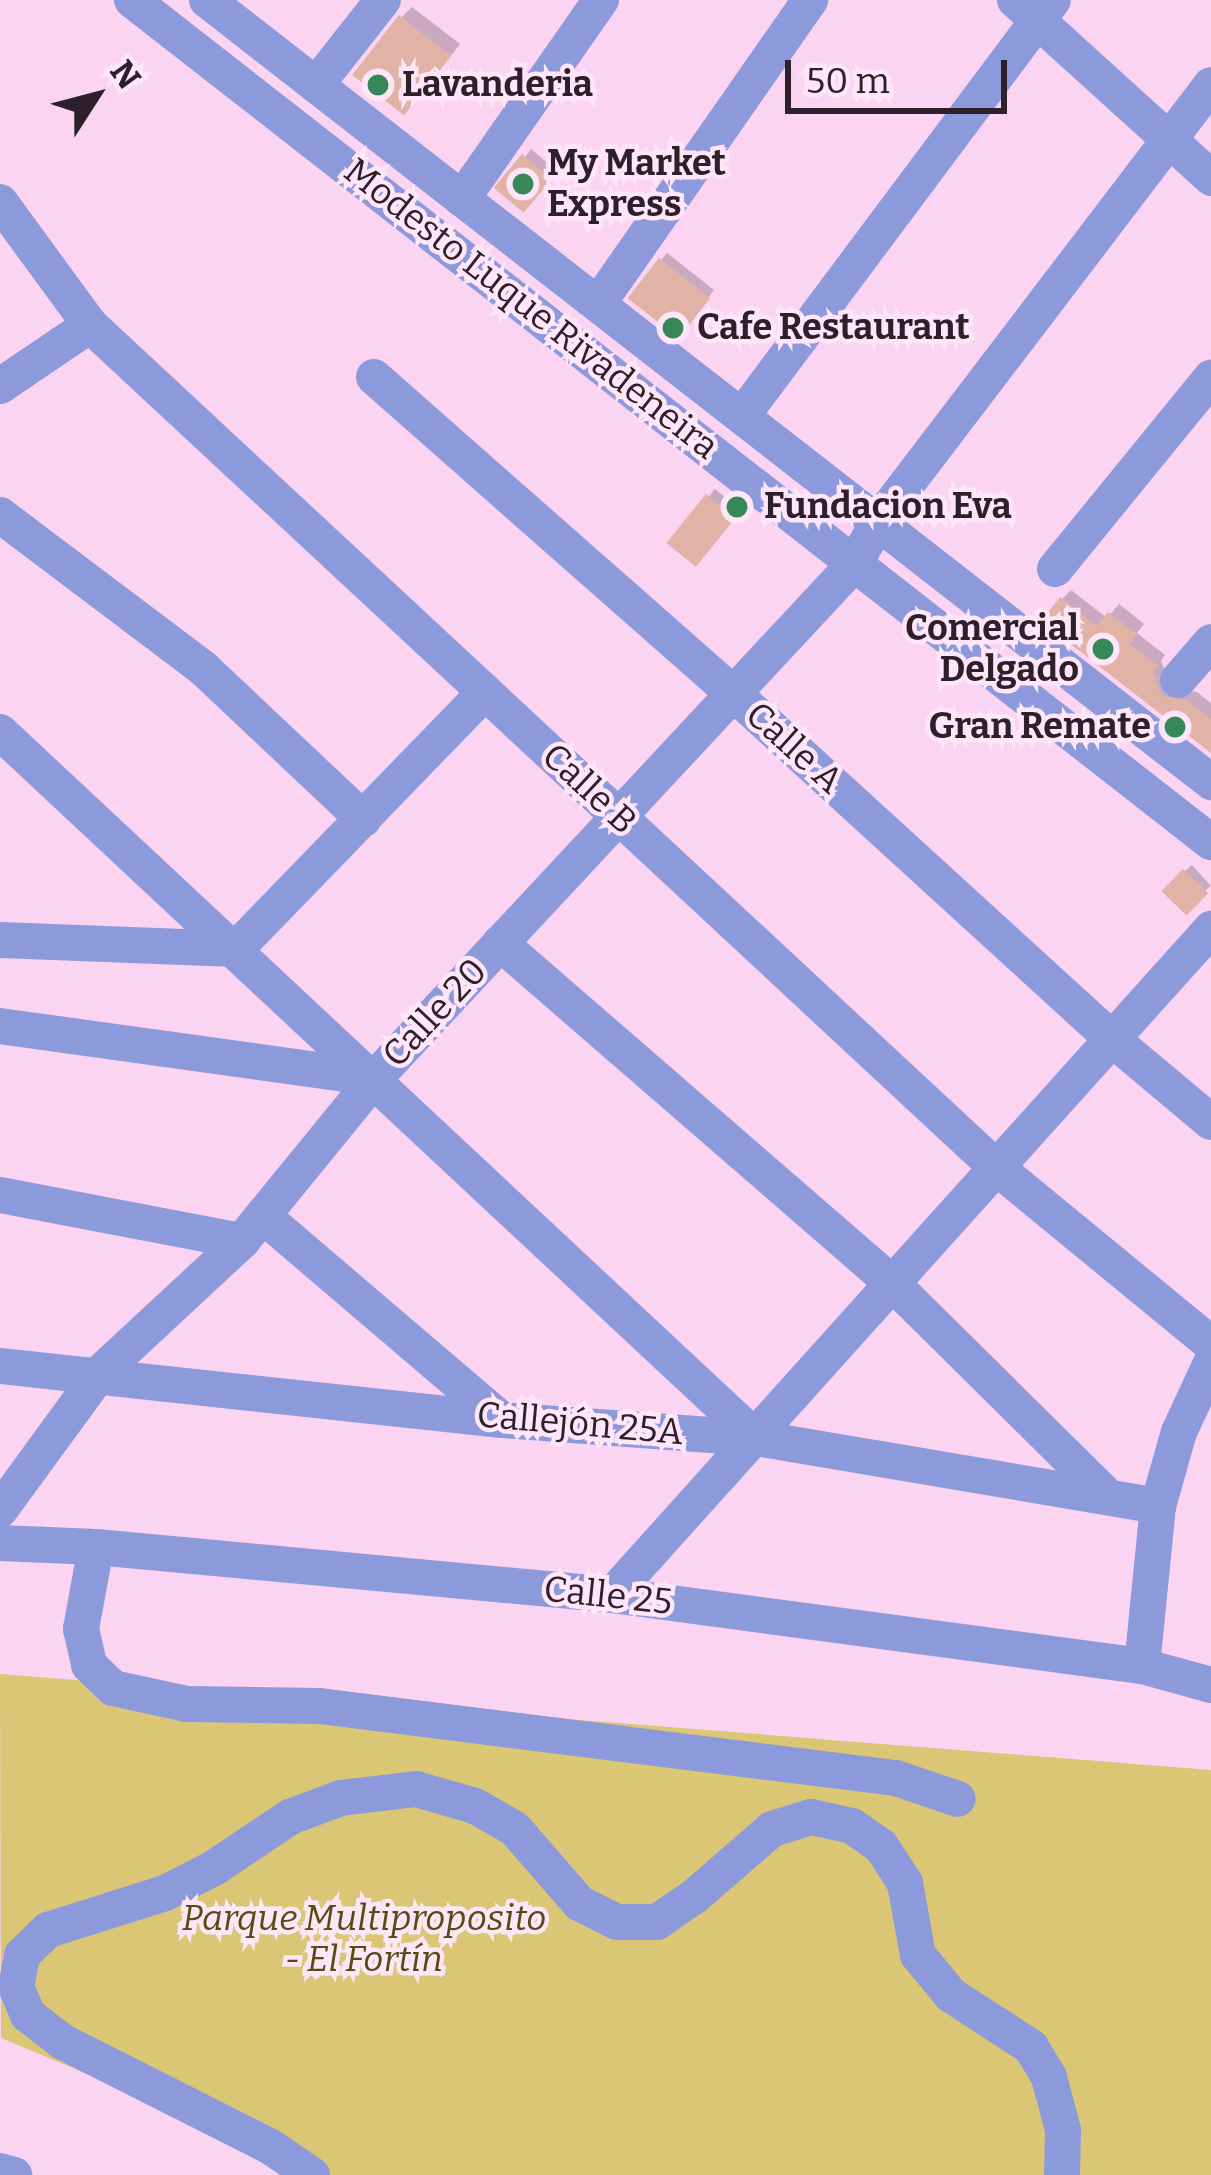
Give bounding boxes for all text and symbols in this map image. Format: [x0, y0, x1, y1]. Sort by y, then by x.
north arrow [36, 36, 156, 156]
scale bar [791, 36, 1013, 110]
text: N [101, 53, 149, 97]
text: 50 m [806, 59, 890, 103]
place label: Lavanderia [402, 63, 593, 107]
marker: Lavanderia [365, 72, 391, 98]
place label: My Market Express [547, 141, 726, 226]
street label: Modesto Luque Rivadeneira [336, 150, 726, 468]
marker: My Market Express [510, 171, 536, 197]
place label: Cafe Restaurant [697, 306, 970, 350]
marker: Cafe Restaurant [660, 315, 686, 341]
place label: Fundacion Eva [764, 485, 1012, 529]
marker: Fundacion Eva [721, 491, 753, 523]
place label: Comercial Delgado [905, 606, 1079, 691]
marker: Comercial Delgado [1090, 636, 1116, 662]
street label: Calle A [737, 693, 851, 803]
place label: Gran Remate [928, 705, 1151, 749]
marker: Gran Remate [1162, 714, 1188, 740]
street label: Calle B [533, 735, 645, 843]
street label: Calle 20 [374, 950, 496, 1076]
street label: Callejón 25A [475, 1393, 685, 1455]
street label: Calle 25 [542, 1568, 674, 1624]
park label: Parque Multiproposito - El Fortín [182, 1896, 546, 1981]

